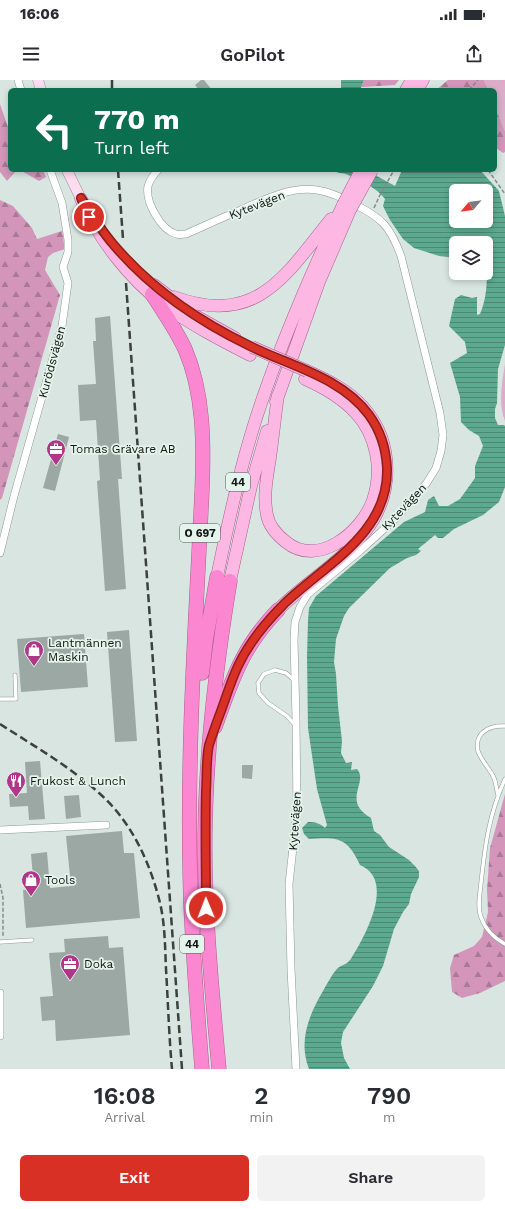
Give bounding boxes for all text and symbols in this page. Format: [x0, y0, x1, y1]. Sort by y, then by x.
text: 16:06 [20, 5, 59, 23]
icon: menu [20, 43, 42, 65]
icon: share [463, 43, 485, 65]
text: GoPilot [220, 44, 285, 65]
text: 770 m [94, 103, 180, 136]
icon: left [28, 104, 80, 156]
text: Turn left [94, 137, 169, 158]
north arrow [449, 184, 493, 228]
map controls [449, 184, 493, 280]
street label: Kytevägen [227, 188, 287, 222]
pin [72, 200, 106, 234]
icon: arrive [78, 206, 100, 228]
button: layers [449, 236, 493, 280]
street label: Kurödsvägen [36, 324, 68, 400]
office icon: Tomas Grävare AB [45, 438, 67, 466]
place label: Tomas Grävare AB [70, 442, 176, 456]
road number: 44 [226, 473, 250, 491]
street label: Kytevägen [379, 481, 429, 533]
road number: O 697 [180, 524, 220, 542]
place label: Lantmännen Maskin [48, 636, 122, 664]
shop icon: Lantmännen Maskin [23, 639, 45, 667]
restaurant icon: Frukost & Lunch [5, 770, 27, 798]
place label: Frukost & Lunch [30, 774, 126, 788]
street label: Kytevägen [286, 791, 304, 851]
shop icon: Tools [20, 869, 42, 897]
place label: Tools [45, 873, 75, 887]
position arrow [185, 887, 227, 929]
road number: 44 [180, 935, 204, 953]
office icon: Doka [59, 953, 81, 981]
place label: Doka [84, 957, 114, 971]
text: 16:08 [94, 1082, 156, 1110]
text: 2 [254, 1082, 269, 1110]
text: 790 [367, 1082, 411, 1110]
text: Arrival [104, 1110, 145, 1125]
text: min [249, 1110, 273, 1125]
text: m [383, 1110, 395, 1125]
button: Exit [20, 1155, 249, 1201]
button: Share [257, 1155, 485, 1201]

